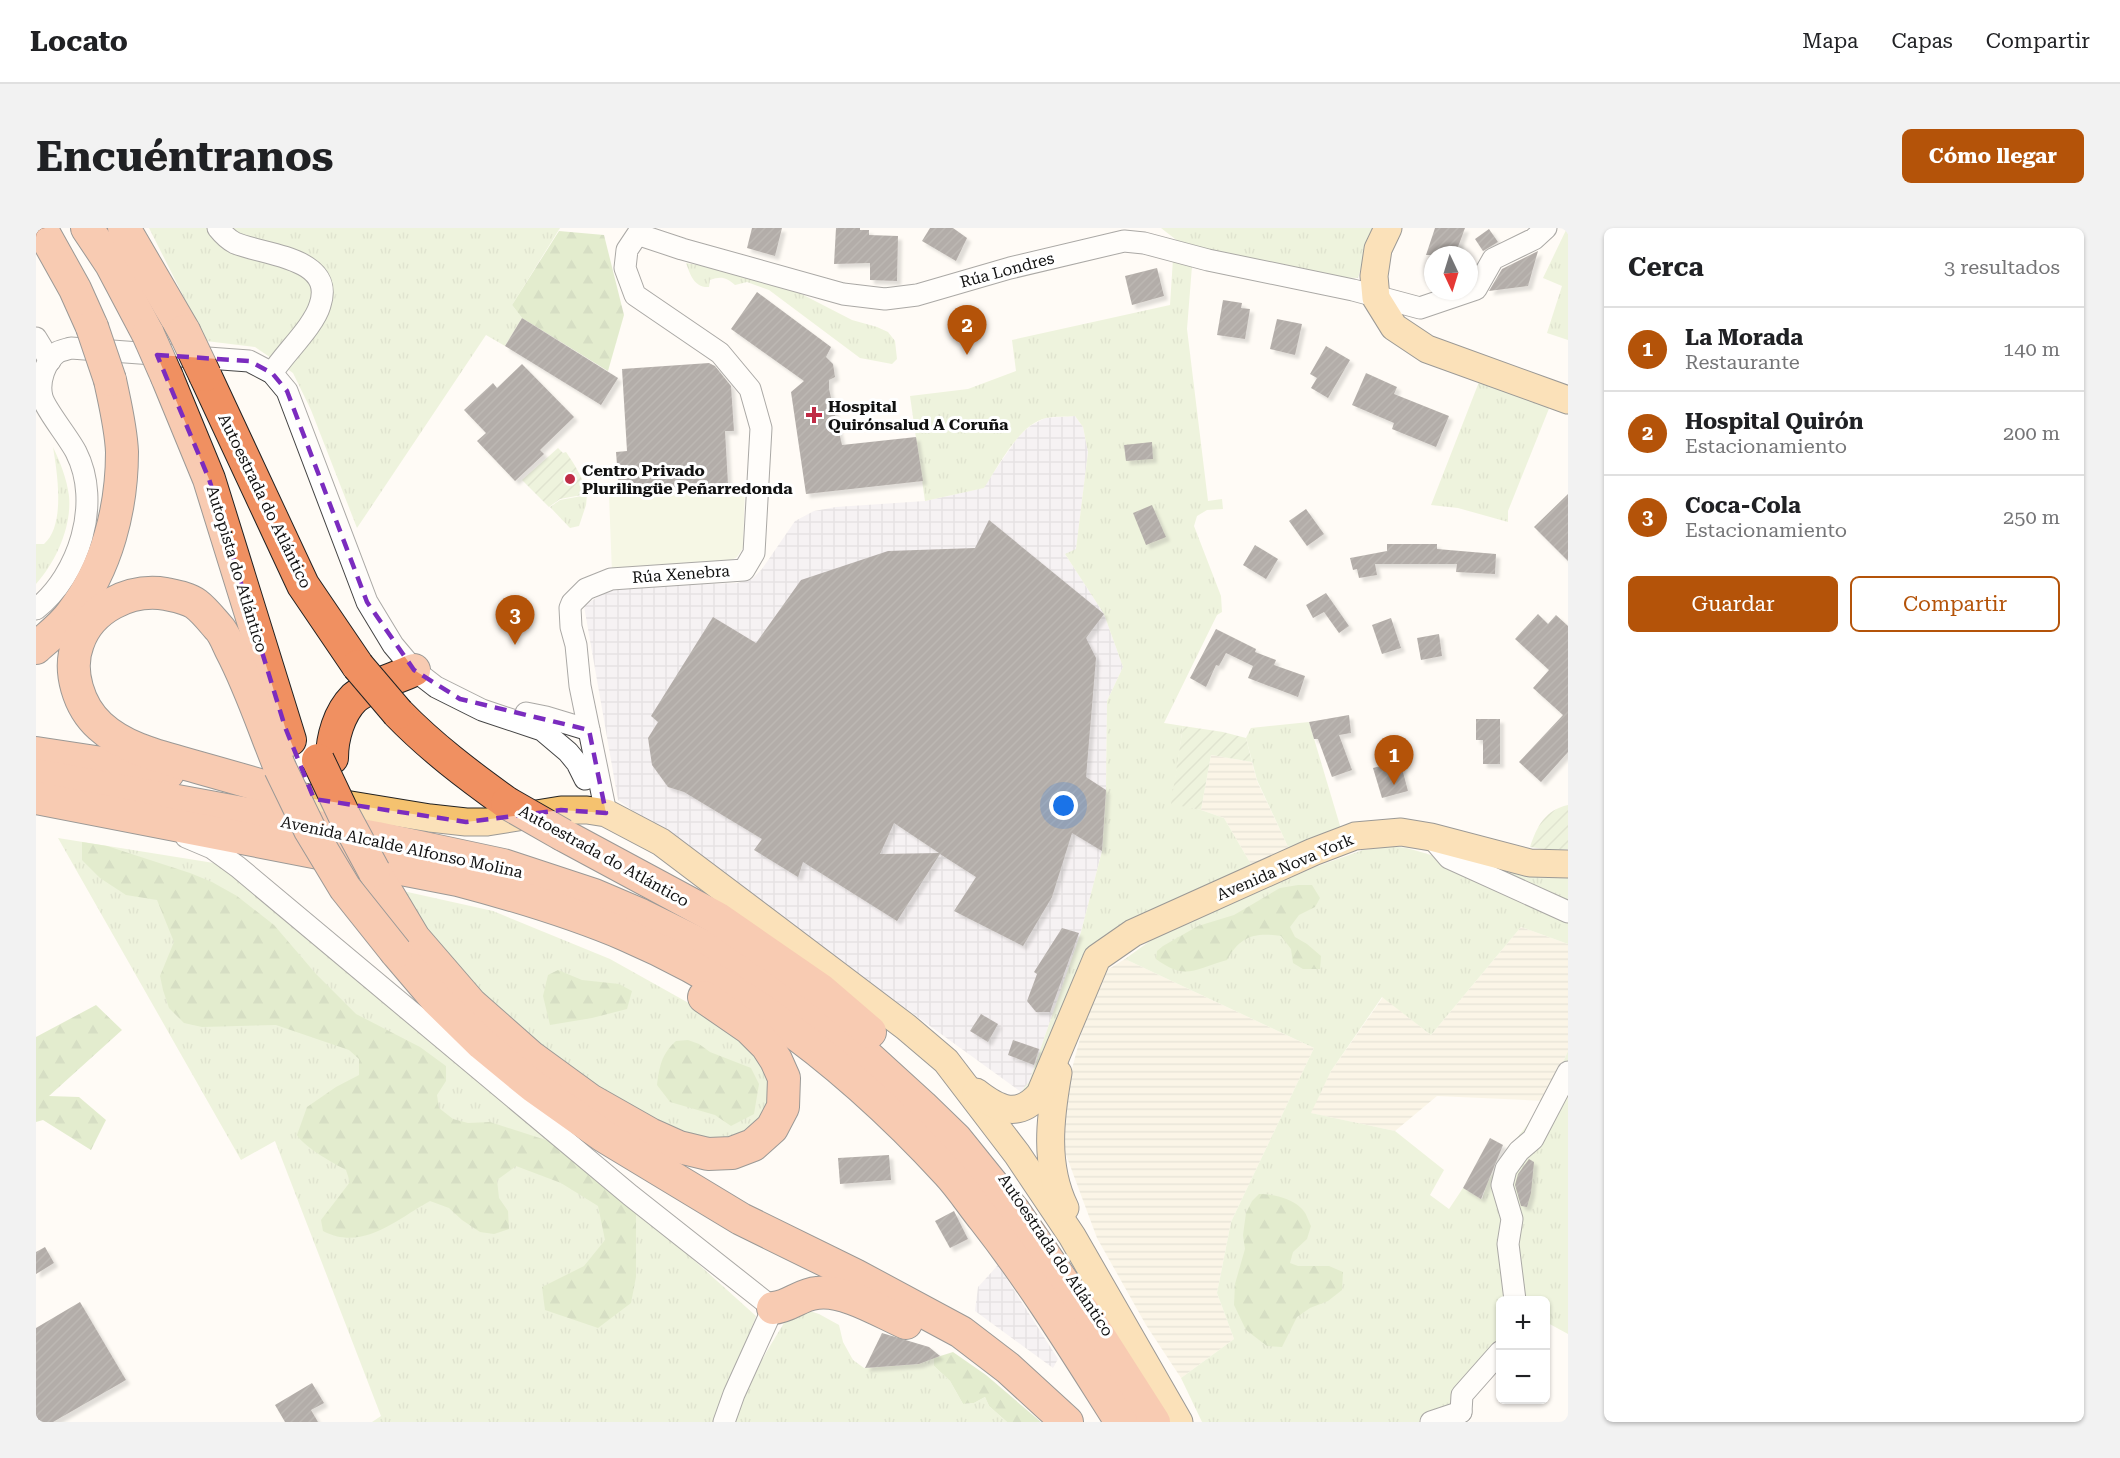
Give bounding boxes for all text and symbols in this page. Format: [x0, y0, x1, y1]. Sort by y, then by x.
text: Locato [30, 25, 128, 58]
text: Mapa [1802, 29, 1858, 53]
text: Capas [1891, 29, 1953, 53]
text: Compartir [1986, 29, 2090, 53]
button: Cómo llegar [1902, 129, 2084, 183]
text: Encuéntranos [36, 132, 334, 181]
north arrow [1424, 246, 1478, 300]
street label: Rúa Londres [958, 248, 1057, 292]
text: Cerca [1628, 252, 1704, 282]
text: 3 resultados [1944, 255, 2060, 279]
pin: 2 [948, 306, 986, 355]
text: La Morada [1685, 325, 1803, 350]
text: 1 [1642, 337, 1653, 361]
text: 140 m [2003, 337, 2060, 361]
text: Restaurante [1685, 350, 1800, 374]
place label: Hospital Quirónsalud A Coruña [828, 397, 1009, 434]
marker: Hospital Quirónsalud A Coruña [805, 406, 823, 424]
text: Hospital Quirón [1685, 409, 1864, 434]
street label: Autoestrada do Atlántico [214, 411, 316, 592]
text: 2 [1642, 421, 1653, 445]
text: 200 m [2003, 421, 2060, 445]
text: Estacionamiento [1685, 434, 1847, 458]
place label: Centro Privado Plurilingüe Peñarredonda [582, 461, 793, 498]
marker: Centro Privado Plurilingüe Peñarredonda [563, 472, 577, 486]
street label: Autopista do Atlántico [203, 483, 271, 655]
text: Coca-Cola [1685, 493, 1801, 518]
text: 3 [1642, 505, 1653, 529]
text: 250 m [2003, 505, 2060, 529]
text: Estacionamiento [1685, 518, 1847, 542]
street label: Rúa Xenebra [631, 561, 731, 587]
button: Guardar [1628, 576, 1838, 632]
button: Compartir [1850, 576, 2060, 632]
pin: 3 [496, 596, 534, 645]
pin: 1 [1374, 736, 1414, 785]
your location [1049, 791, 1078, 820]
street label: Autoestrada do Atlántico [516, 801, 693, 911]
street label: Avenida Alcalde Alfonso Molina [279, 812, 525, 882]
street label: Avenida Nova York [1214, 830, 1356, 904]
street label: Autoestrada do Atlántico [994, 1170, 1118, 1340]
map controls [1496, 1296, 1550, 1404]
button: + [1496, 1296, 1550, 1350]
button: − [1496, 1350, 1550, 1404]

